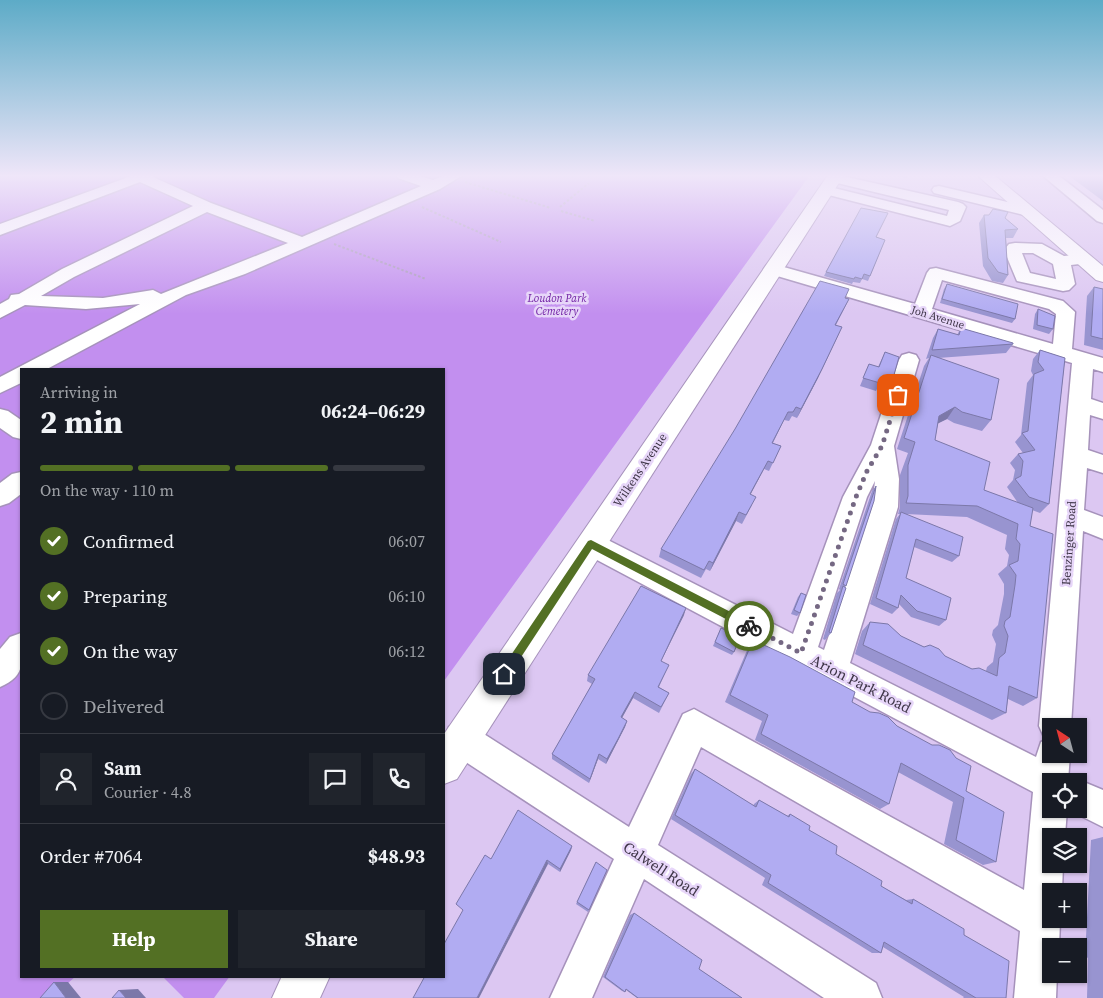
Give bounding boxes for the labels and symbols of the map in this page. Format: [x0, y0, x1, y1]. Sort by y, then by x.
park label: Loudon Park Cemetery [527, 291, 587, 319]
street label: Joh Avenue [908, 302, 967, 333]
pin [877, 374, 919, 416]
street label: Wilkens Avenue [609, 430, 671, 510]
street label: Benzinger Road [1058, 500, 1080, 586]
courier [724, 601, 774, 651]
street label: Arion Park Road [808, 649, 915, 718]
pin [483, 653, 525, 695]
north arrow [1042, 718, 1088, 762]
street label: Calwell Road [619, 836, 704, 901]

